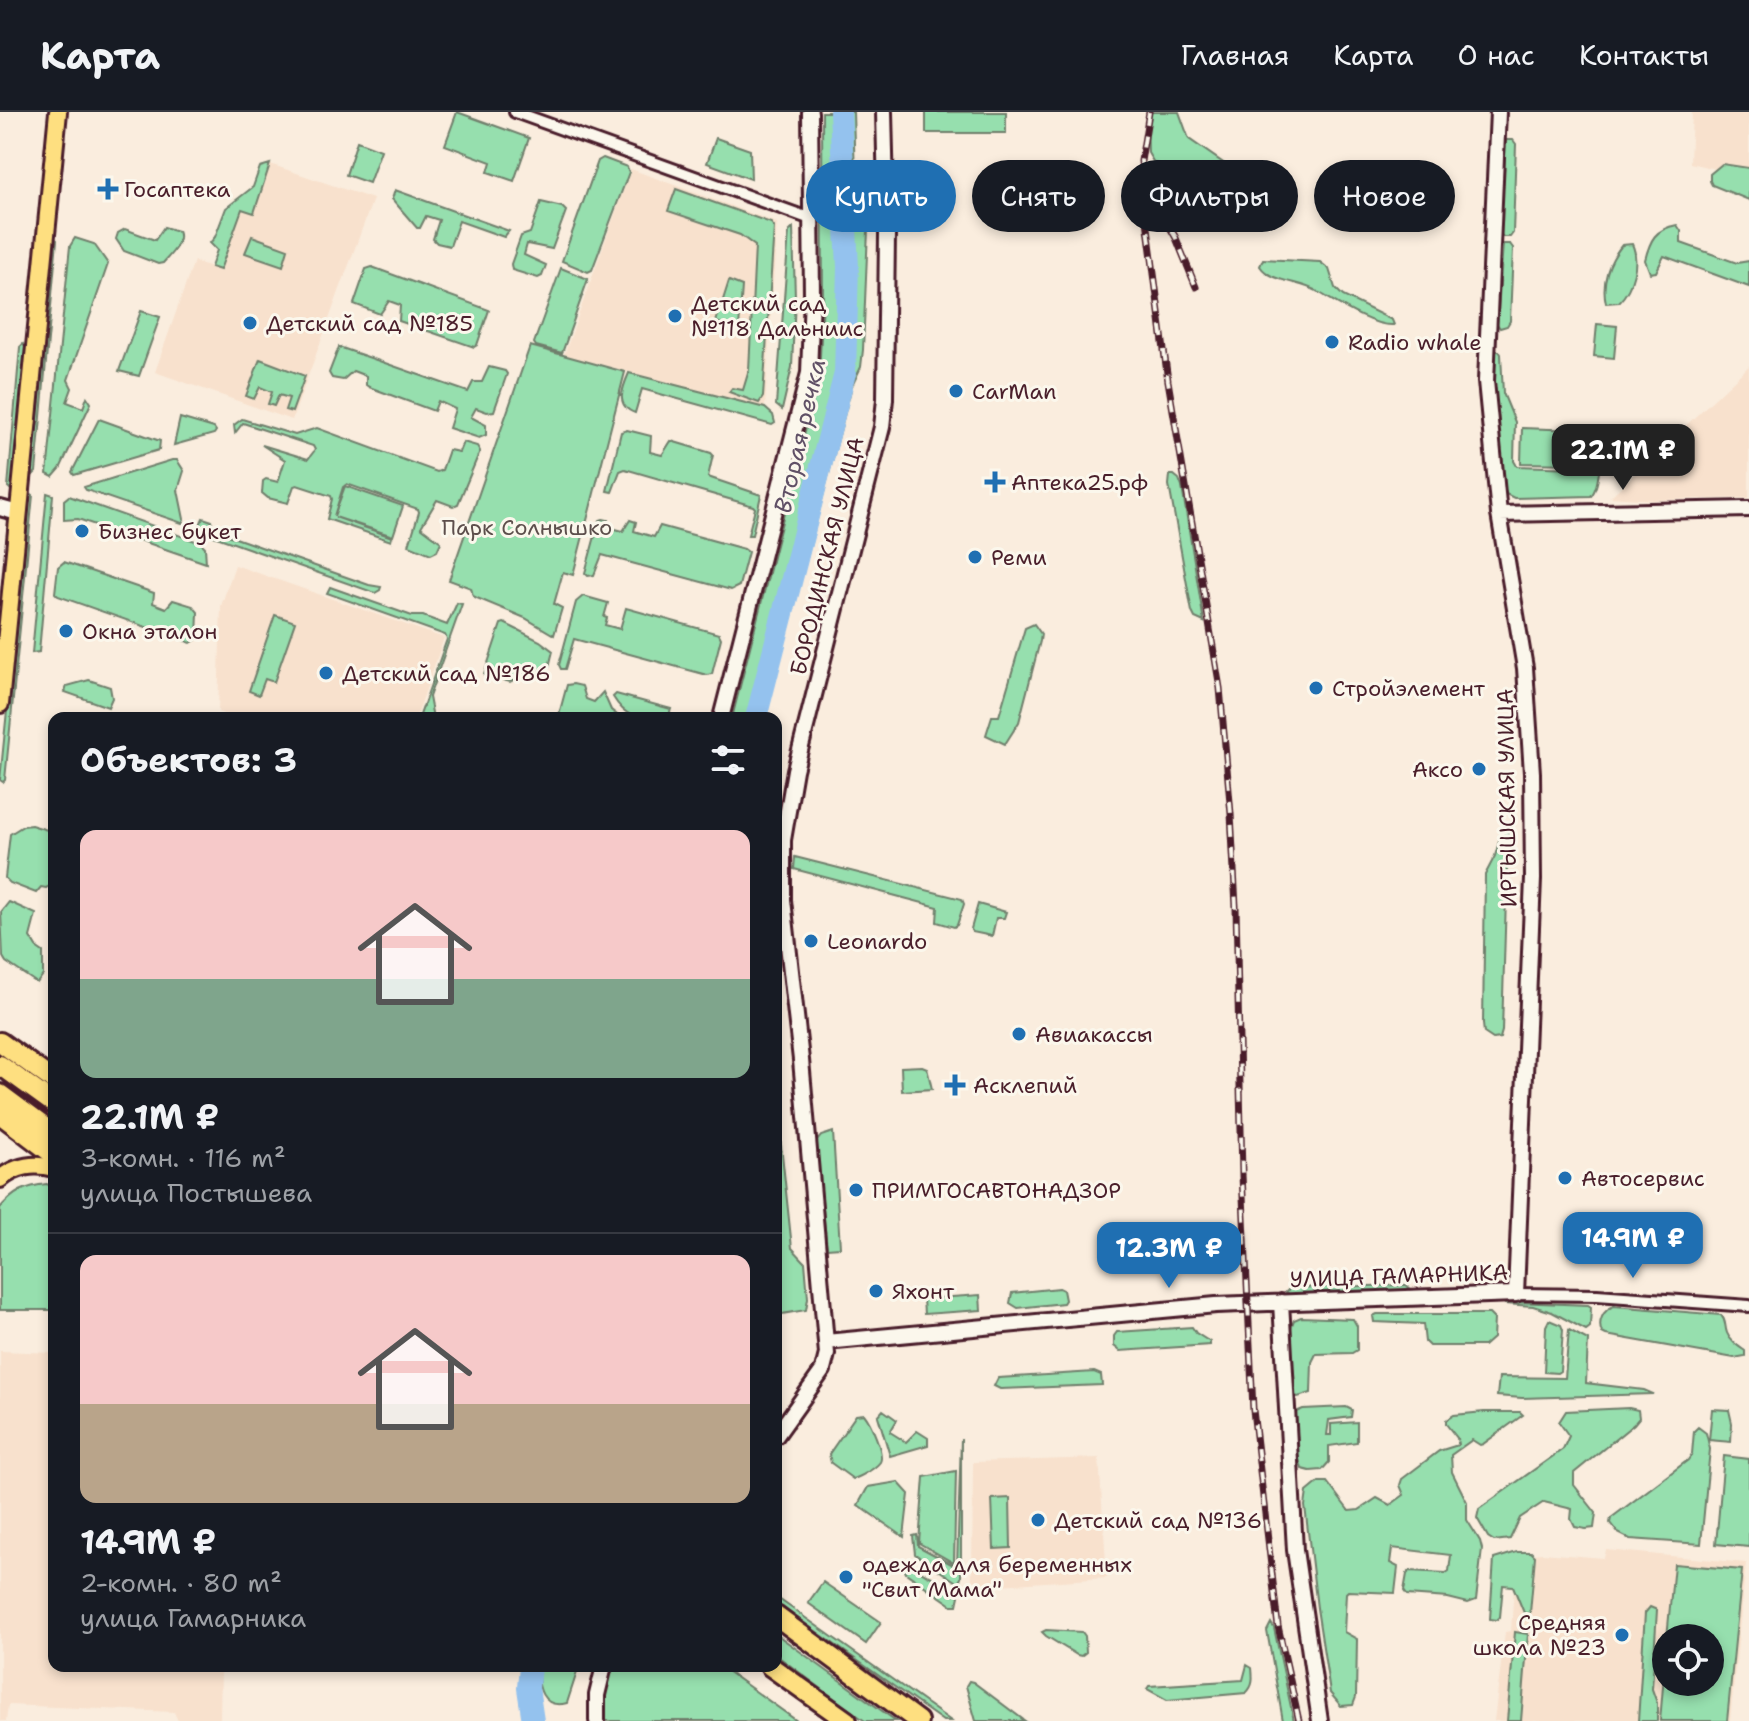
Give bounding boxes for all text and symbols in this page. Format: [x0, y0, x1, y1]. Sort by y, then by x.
text: Карта [40, 30, 160, 81]
text: Главная [1181, 36, 1289, 74]
text: Карта [1333, 36, 1413, 74]
text: О нас [1457, 36, 1535, 74]
text: Контакты [1579, 36, 1709, 74]
chip: Купить [806, 160, 956, 232]
chip: Снять [972, 160, 1105, 232]
chip: Фильтры [1121, 160, 1298, 232]
chip: Новое [1314, 160, 1455, 232]
place label: Госаптека [124, 175, 231, 204]
marker: Госаптека [99, 180, 117, 198]
place label: Детский сад №118 Дальниис [691, 289, 864, 343]
marker: Детский сад №118 Дальниис [666, 307, 684, 325]
place label: Детский сад №185 [266, 309, 473, 338]
marker: Детский сад №185 [241, 314, 259, 332]
place label: Radio whale [1348, 328, 1482, 357]
marker: Radio whale [1323, 333, 1341, 351]
water label: Вторая речка [767, 356, 833, 516]
place label: CarMan [972, 377, 1057, 406]
marker: CarMan [947, 382, 965, 400]
pin: 22.1M ₽ [1549, 424, 1697, 492]
text: 22.1M ₽ [1570, 432, 1676, 467]
street label: БОРОДИНСКАЯ УЛИЦА [783, 434, 871, 678]
place label: Аптека25.рф [1011, 468, 1148, 497]
marker: Аптека25.рф [986, 473, 1004, 491]
park label: Парк Солнышко [442, 513, 612, 542]
place label: Бизнес букет [98, 517, 242, 546]
marker: Бизнес букет [73, 522, 91, 540]
place label: Реми [991, 543, 1047, 572]
marker: Реми [966, 548, 984, 566]
place label: Окна эталон [82, 617, 217, 646]
marker: Окна эталон [57, 622, 75, 640]
place label: Детский сад №186 [342, 659, 551, 688]
marker: Детский сад №186 [317, 664, 335, 682]
place label: Стройэлемент [1332, 674, 1486, 703]
marker: Стройэлемент [1307, 679, 1325, 697]
street label: ИРТЫШСКАЯ УЛИЦА [1491, 688, 1523, 908]
text: Объектов: 3 [80, 737, 297, 783]
icon: filters [706, 738, 750, 782]
place label: Аксо [1412, 755, 1463, 784]
marker: Аксо [1470, 760, 1488, 778]
icon: home [343, 882, 487, 1026]
place label: Leonardo [827, 927, 927, 956]
marker: Leonardo [802, 932, 820, 950]
place label: Авиакассы [1035, 1020, 1153, 1049]
marker: Авиакассы [1010, 1025, 1028, 1043]
place label: Асклепий [973, 1071, 1077, 1100]
marker: Асклепий [944, 1074, 966, 1096]
text: 22.1M ₽ [80, 1094, 219, 1140]
text: 3-комн. · 116 m² [80, 1140, 286, 1175]
place label: Автосервис [1581, 1164, 1705, 1193]
marker: Автосервис [1556, 1169, 1574, 1187]
text: улица Постышева [80, 1175, 312, 1210]
place label: ПРИМГОСАВТОНАДЗОР [872, 1176, 1121, 1205]
marker: ПРИМГОСАВТОНАДЗОР [847, 1181, 865, 1199]
pin: 14.9M ₽ [1559, 1212, 1707, 1280]
text: 14.9M ₽ [1581, 1220, 1685, 1255]
pin: 12.3M ₽ [1095, 1222, 1243, 1290]
text: 12.3M ₽ [1115, 1230, 1223, 1265]
street label: УЛИЦА ГАМАРНИКА [1289, 1258, 1509, 1294]
place label: Яхонт [892, 1277, 955, 1306]
marker: Яхонт [867, 1282, 885, 1300]
icon: home [343, 1307, 487, 1451]
place label: Детский сад №136 [1054, 1506, 1262, 1535]
marker: Детский сад №136 [1029, 1511, 1047, 1529]
text: 14.9M ₽ [80, 1519, 216, 1565]
place label: одежда для беременных "Свит Мама" [862, 1550, 1132, 1604]
text: 2-комн. · 80 m² [80, 1565, 282, 1600]
marker: одежда для беременных "Свит Мама" [837, 1568, 855, 1586]
text: улица Гамарника [80, 1600, 306, 1635]
place label: Средняя школа №23 [1473, 1608, 1606, 1662]
map controls [1652, 1624, 1724, 1696]
button: locate [1652, 1624, 1724, 1696]
marker: Средняя школа №23 [1613, 1626, 1631, 1644]

